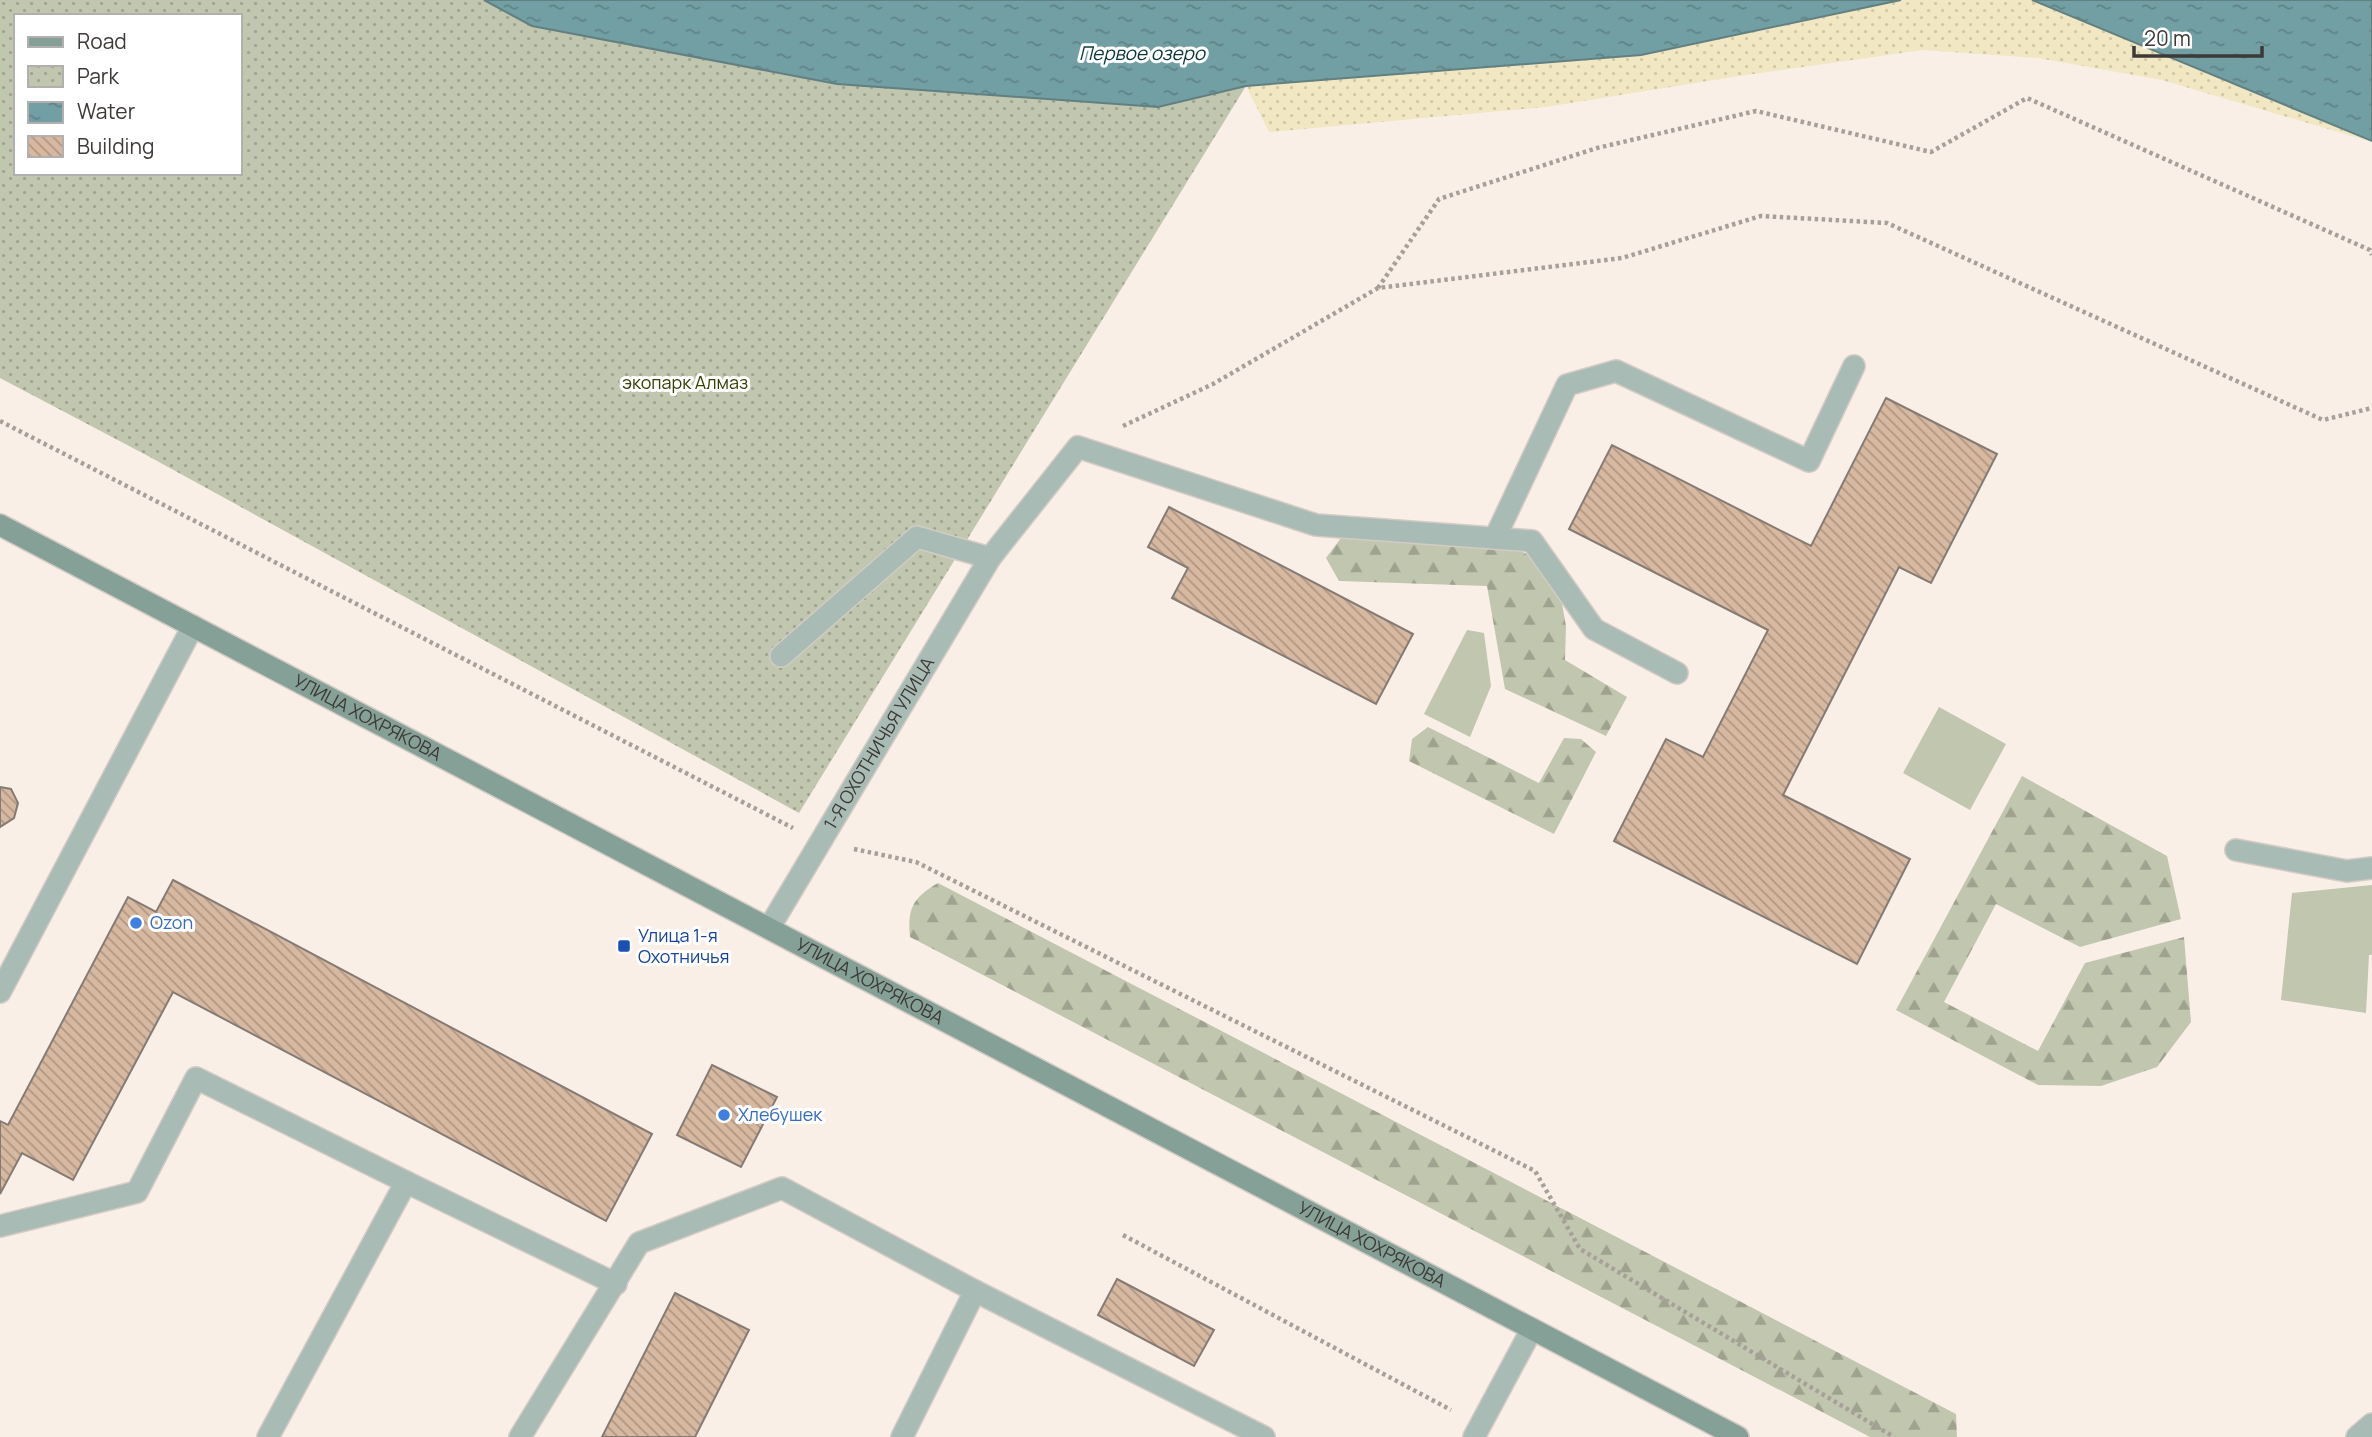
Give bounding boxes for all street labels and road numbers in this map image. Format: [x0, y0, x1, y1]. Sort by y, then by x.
street label: 1-Я ОХОТНИЧЬЯ УЛИЦА [818, 652, 940, 834]
street label: УЛИЦА ХОХРЯКОВА [290, 668, 447, 766]
street label: УЛИЦА ХОХРЯКОВА [792, 932, 949, 1029]
street label: УЛИЦА ХОХРЯКОВА [1294, 1195, 1451, 1293]

